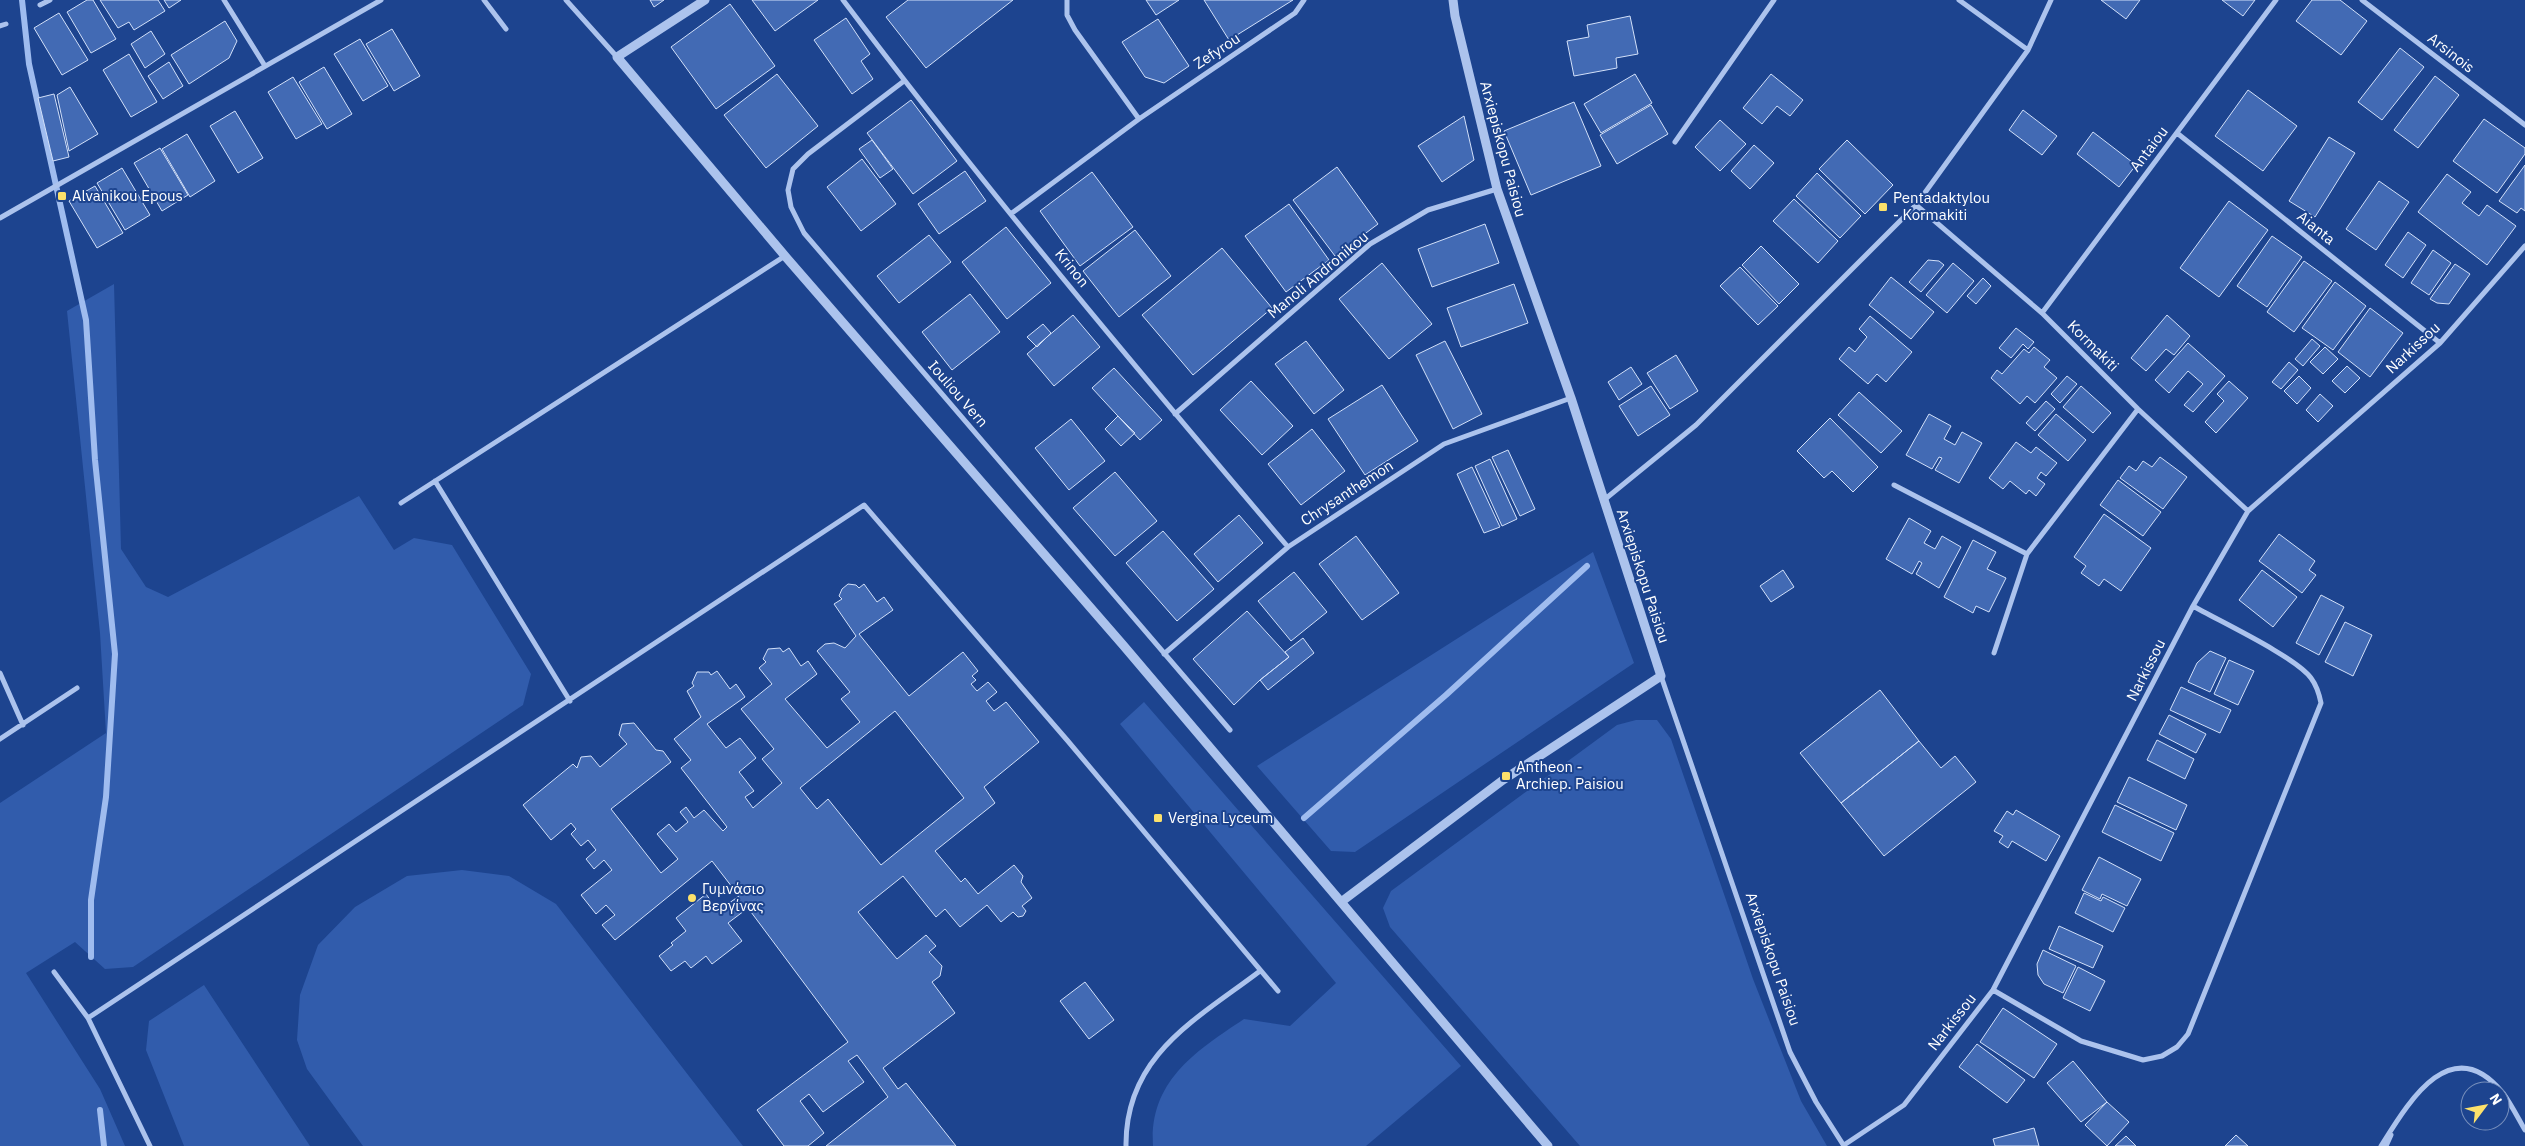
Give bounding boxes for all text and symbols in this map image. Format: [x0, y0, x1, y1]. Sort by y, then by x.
street label: Zefyrou [1190, 28, 1243, 73]
street label: Arsinois [2424, 28, 2478, 77]
street label: Arxiepiskopu Paisiou [1476, 79, 1531, 219]
street label: Antaiou [2125, 122, 2172, 175]
place label: Alvanikou Epous [72, 186, 183, 205]
place label: Pentadaktylou - Kormakiti [1893, 188, 1990, 224]
marker: Alvanikou Epous [56, 190, 68, 202]
marker: Pentadaktylou - Kormakiti [1877, 201, 1889, 213]
street label: Aianta [2294, 207, 2339, 249]
street label: Manoli Andronikou [1263, 227, 1372, 322]
street label: Krinon [1051, 245, 1094, 291]
street label: Kormakiti [2064, 316, 2123, 375]
street label: Narkissou [2382, 318, 2444, 378]
street label: Iouliou Vern [924, 356, 992, 431]
street label: Chrysanthemon [1297, 456, 1397, 530]
street label: Arxiepiskopu Paisiou [1613, 506, 1674, 645]
street label: Narkissou [2122, 636, 2169, 704]
place label: Antheon - Archiep. Paisiou [1516, 757, 1624, 793]
marker: Antheon - Archiep. Paisiou [1500, 770, 1512, 782]
place label: Vergina Lyceum [1168, 808, 1273, 827]
marker: Vergina Lyceum [1152, 812, 1164, 824]
place label: Γυμνάσιο Βεργίνας [702, 879, 764, 915]
street label: Arxiepiskopu Paisiou [1742, 890, 1805, 1028]
marker: Γυμνάσιο Βεργίνας [686, 892, 698, 904]
street label: Narkissou [1923, 989, 1980, 1054]
north arrow [2460, 1081, 2510, 1131]
text: N [2486, 1090, 2506, 1108]

